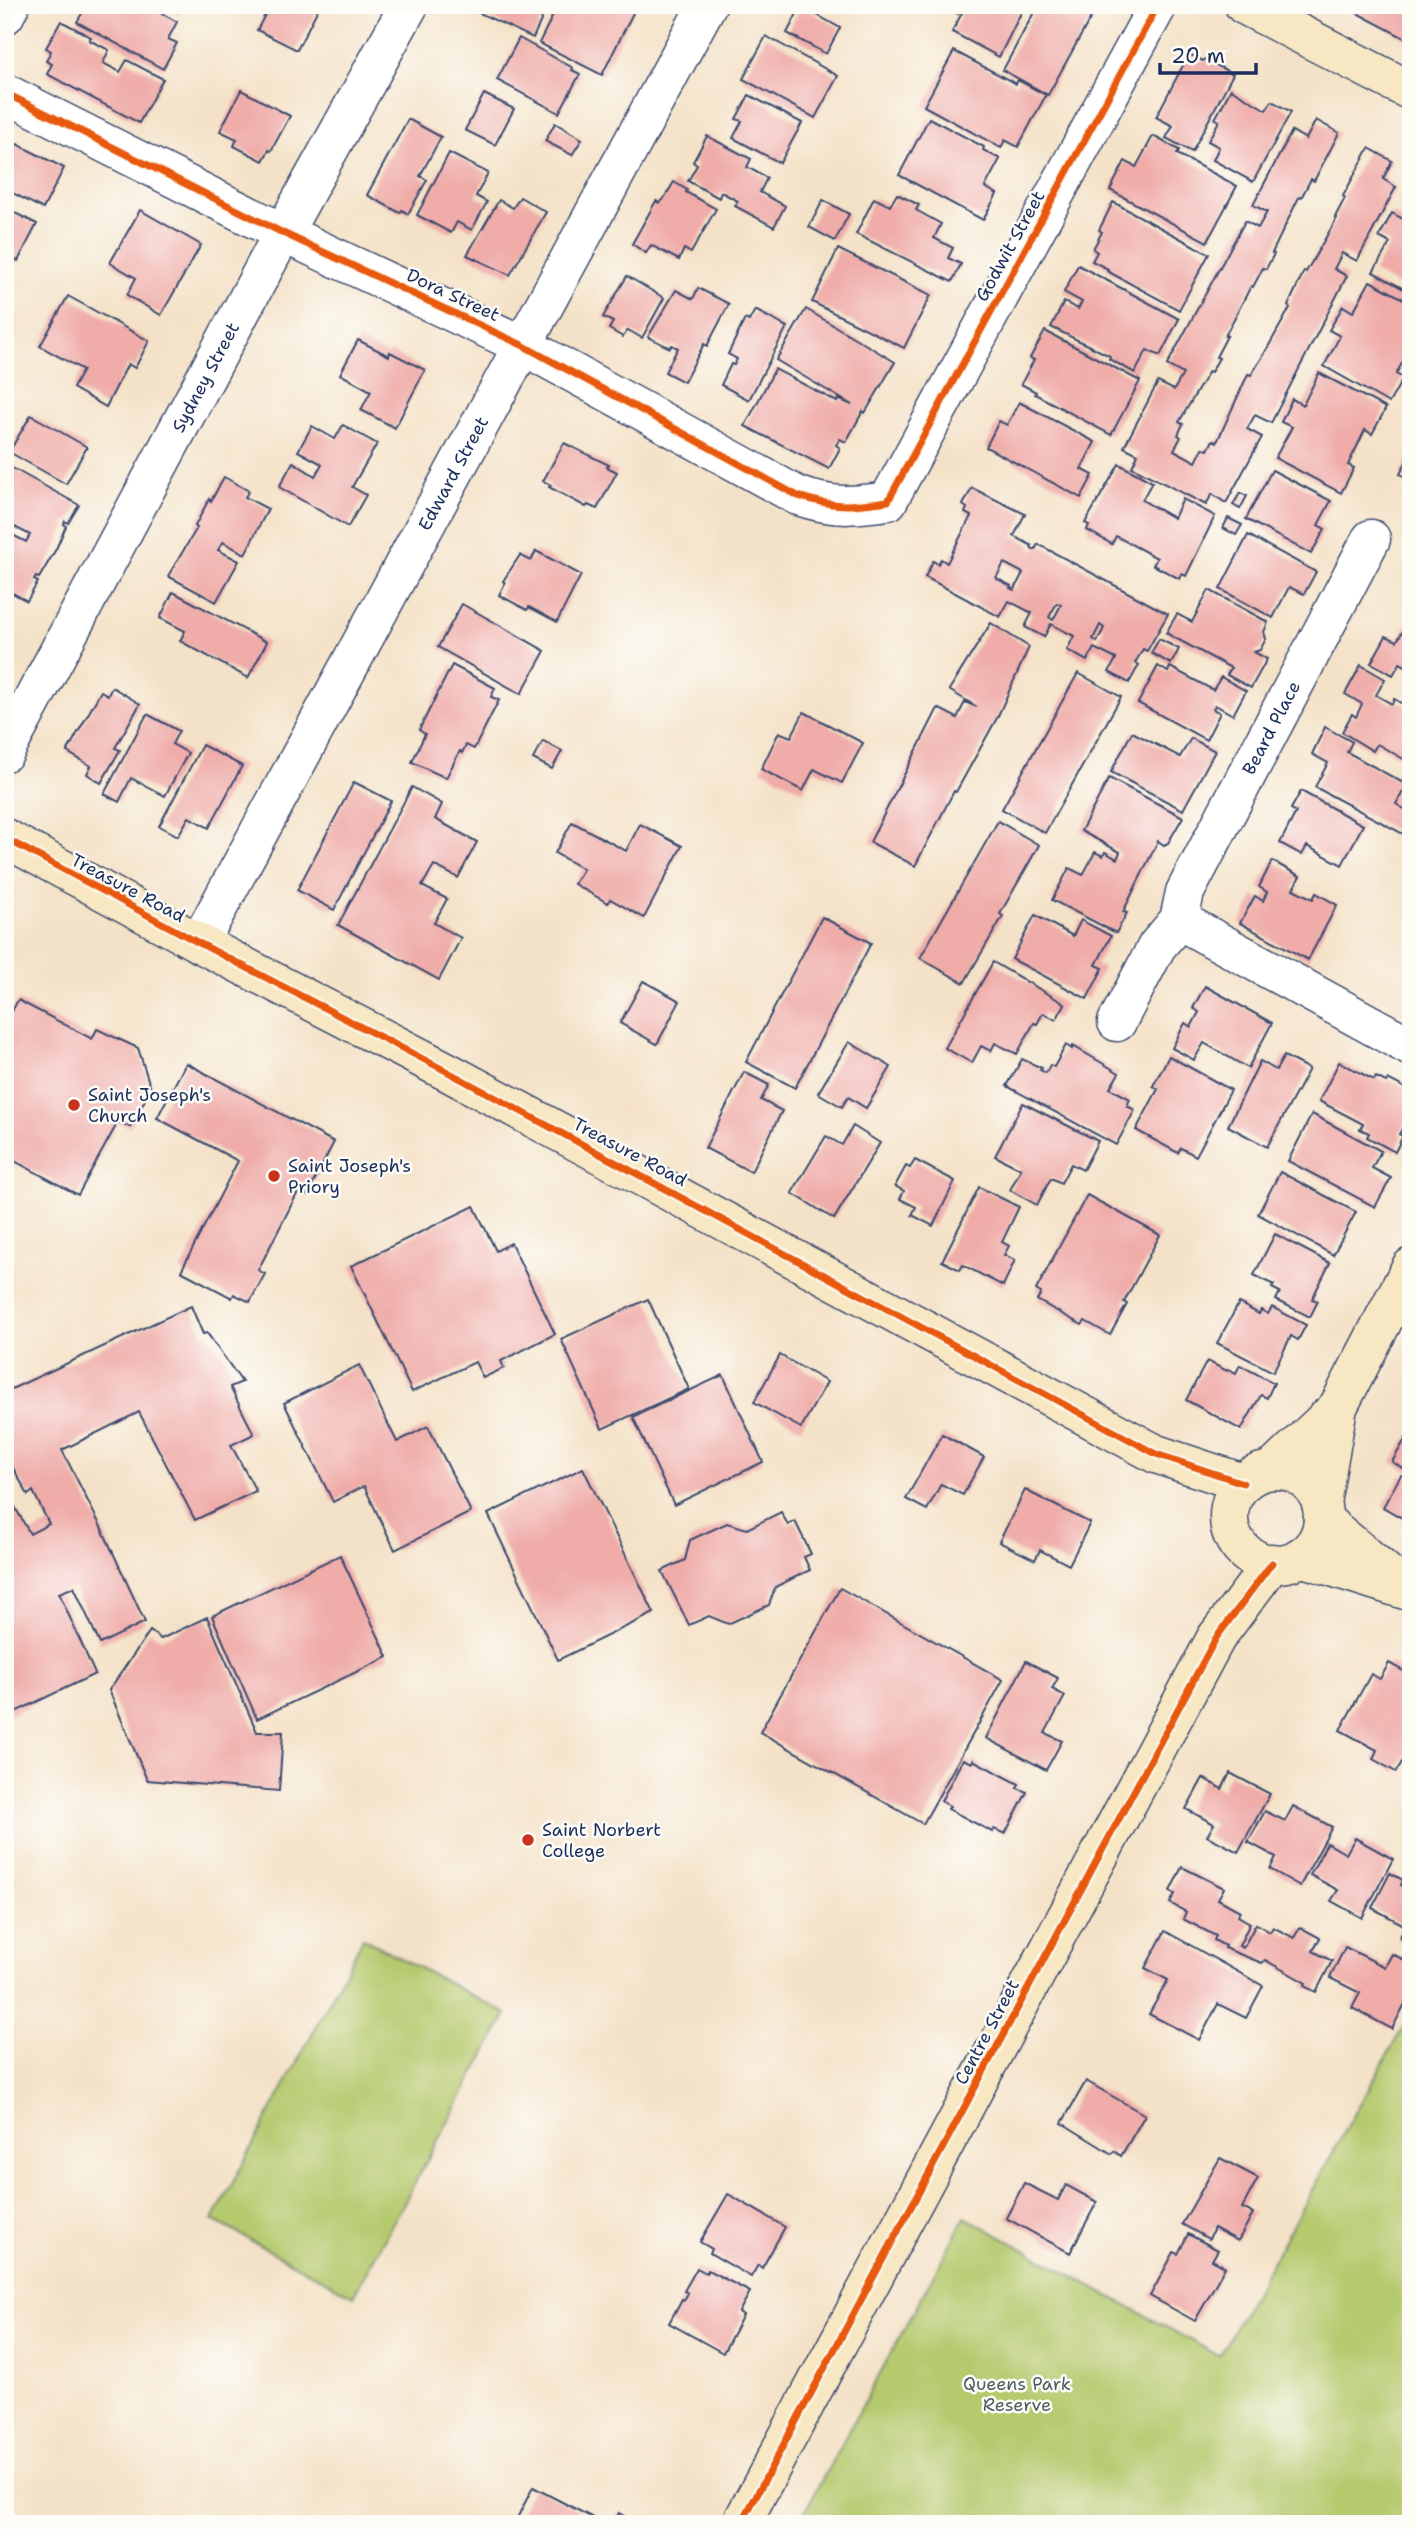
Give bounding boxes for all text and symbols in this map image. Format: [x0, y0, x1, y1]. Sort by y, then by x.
scale bar [1160, 32, 1257, 76]
text: 20 m [1171, 42, 1225, 70]
street label: Godwit Street [970, 186, 1050, 306]
street label: Dora Street [403, 263, 503, 327]
street label: Sydney Street [166, 318, 245, 437]
street label: Edward Street [413, 412, 494, 535]
street label: Beard Place [1237, 677, 1306, 779]
street label: Treasure Road [67, 848, 189, 928]
place label: Saint Joseph's Church [88, 1083, 211, 1128]
marker: Saint Joseph's Church [66, 1097, 82, 1113]
street label: Treasure Road [569, 1112, 691, 1192]
place label: Saint Joseph's Priory [288, 1154, 411, 1199]
marker: Saint Joseph's Priory [266, 1168, 282, 1184]
place label: Saint Norbert College [542, 1818, 661, 1863]
marker: Saint Norbert College [520, 1832, 536, 1848]
street label: Centre Street [949, 1975, 1025, 2089]
park label: Queens Park Reserve [963, 2372, 1071, 2417]

